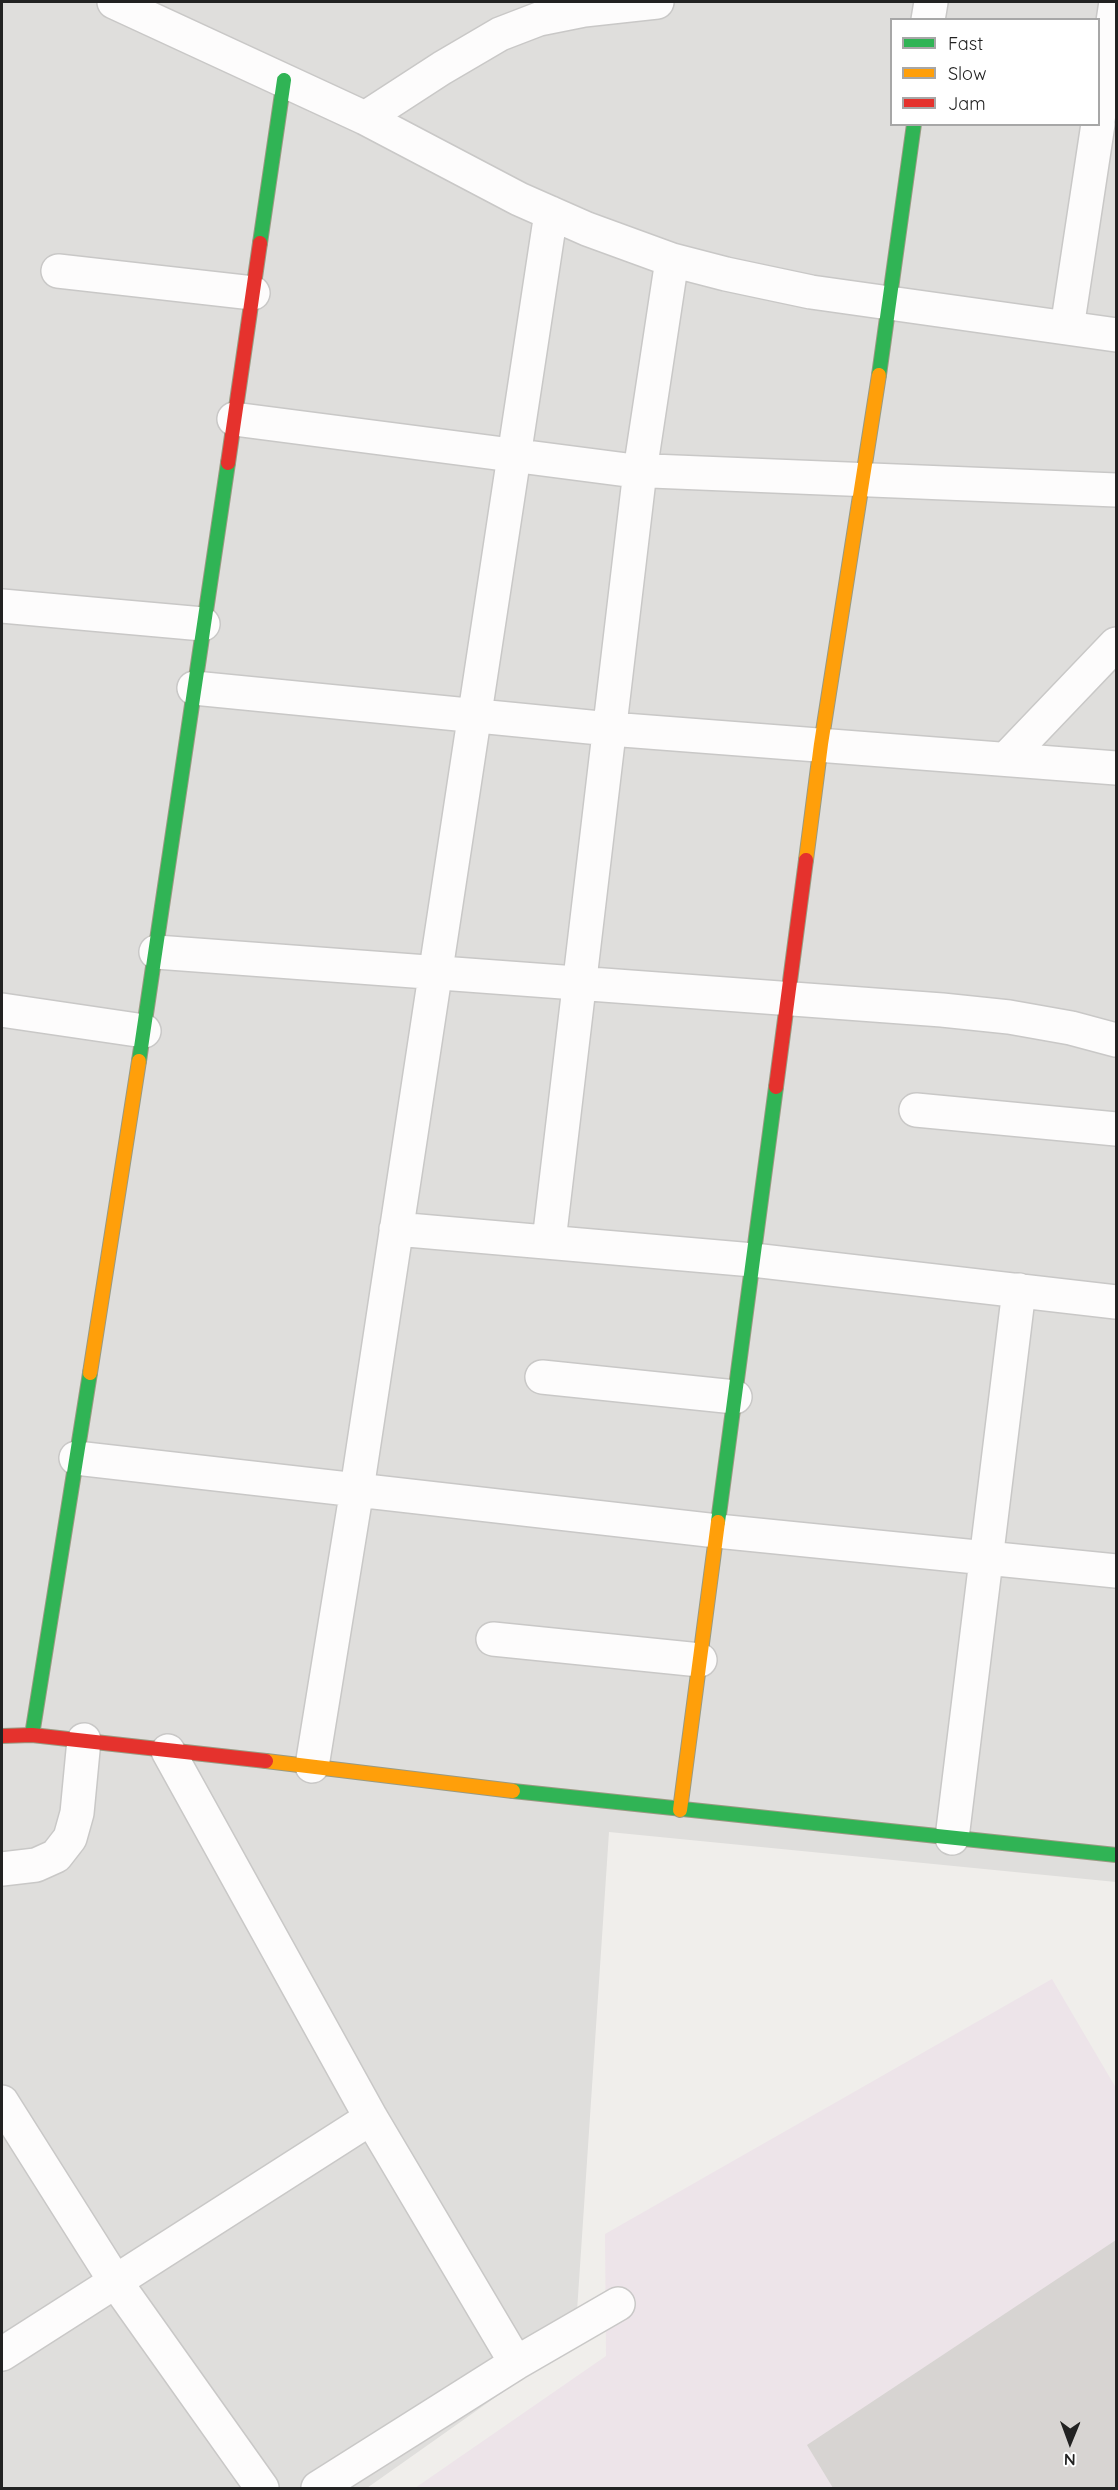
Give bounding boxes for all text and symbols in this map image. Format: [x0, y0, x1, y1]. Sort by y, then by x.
legend [890, 18, 1100, 126]
text: Fast [948, 32, 983, 55]
text: Slow [948, 62, 986, 85]
text: Jam [948, 92, 986, 115]
north arrow [1040, 2412, 1100, 2472]
text: N [1064, 2450, 1076, 2470]

